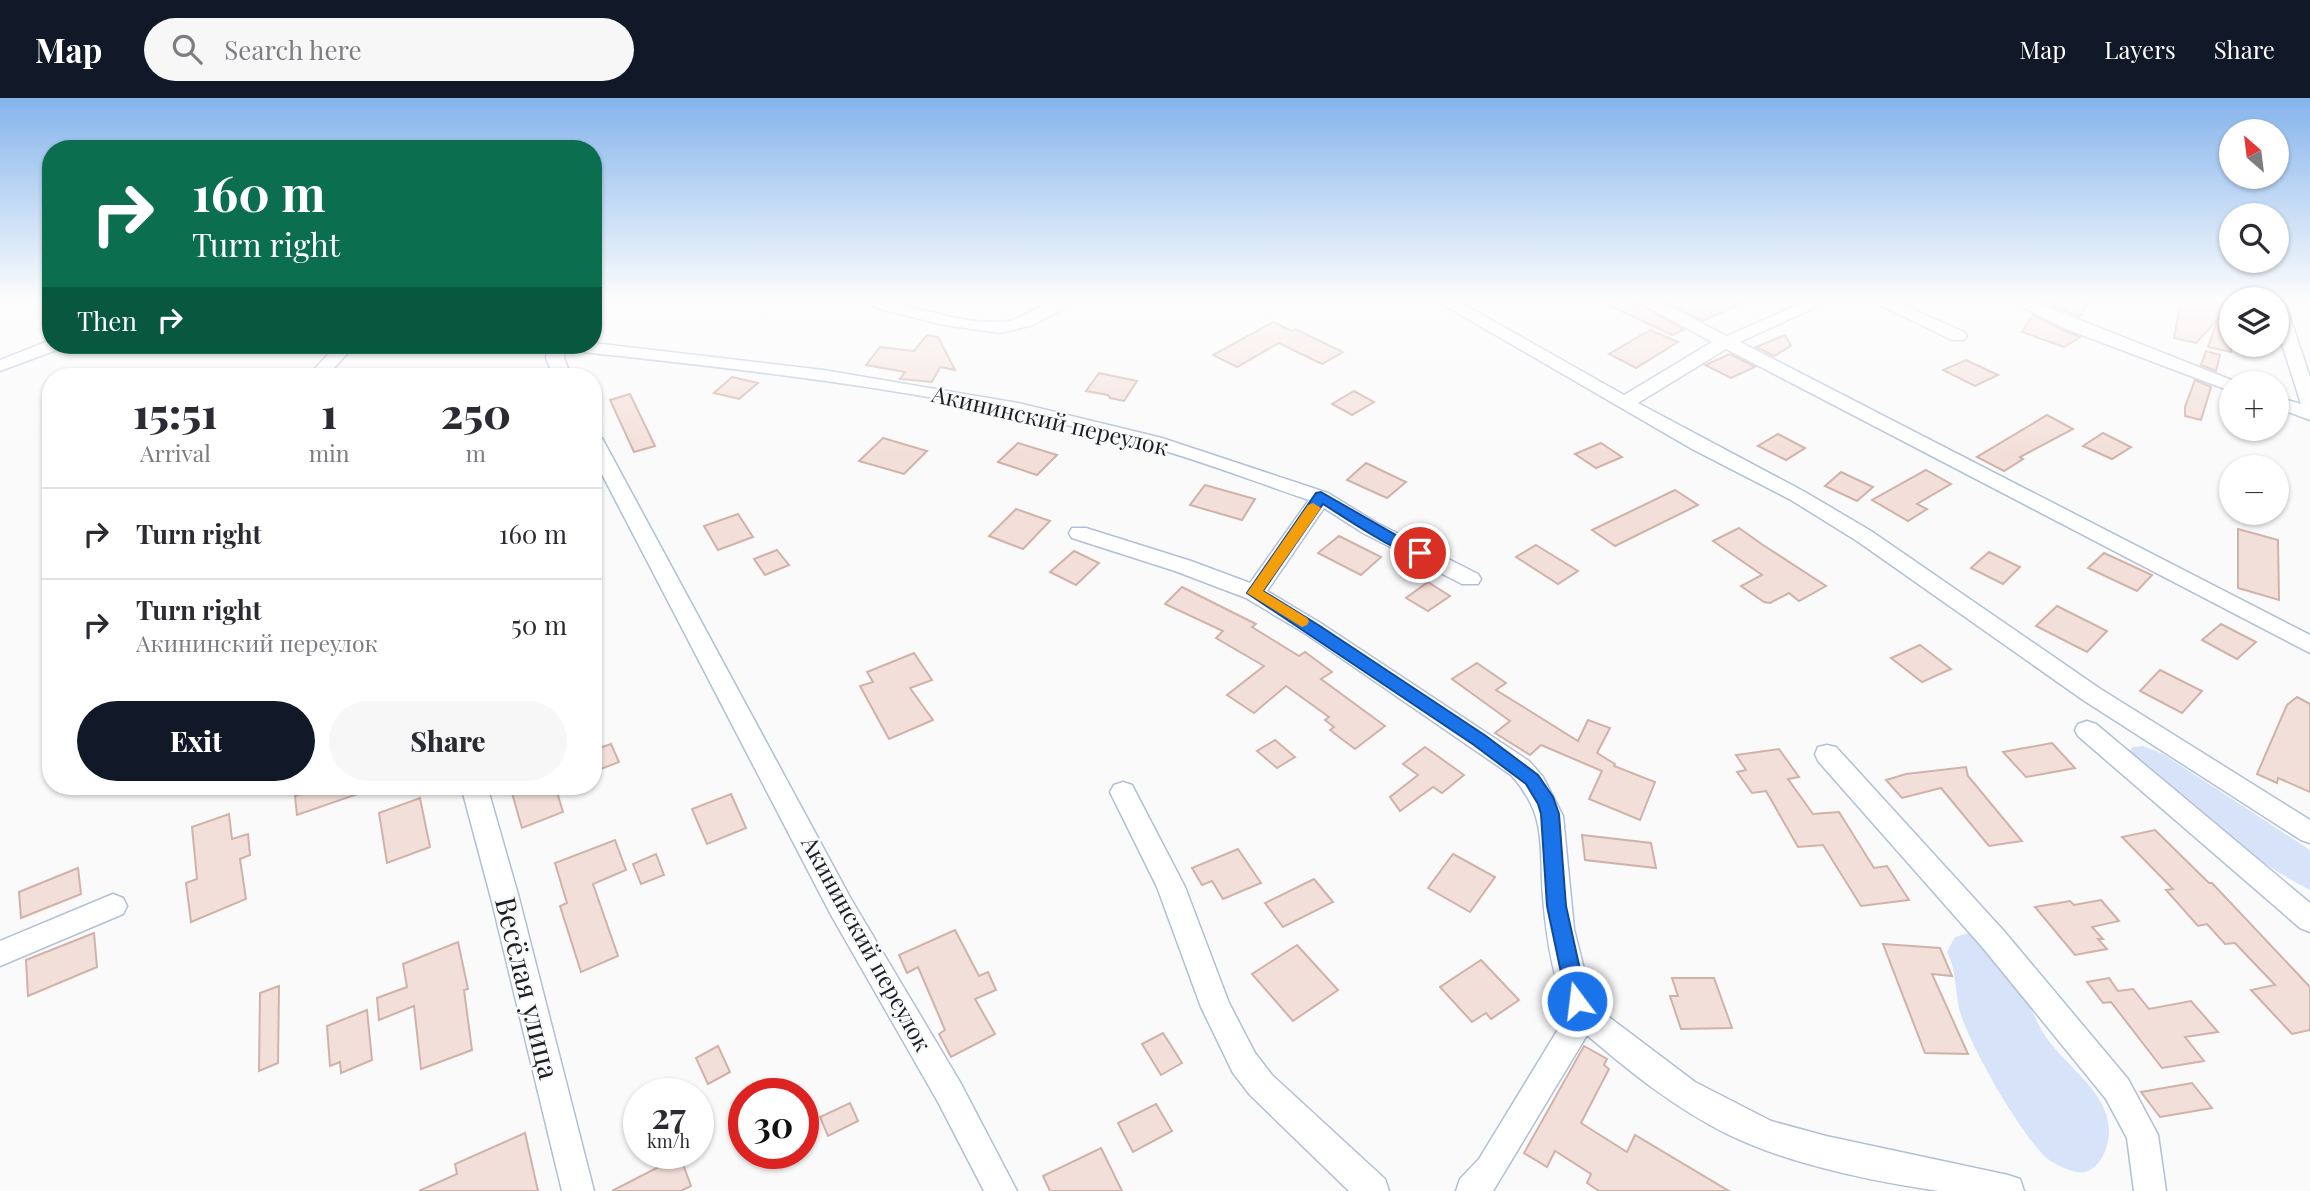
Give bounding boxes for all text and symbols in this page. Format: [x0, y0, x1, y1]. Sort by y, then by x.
search box [144, 18, 634, 81]
text: Map [35, 27, 102, 71]
icon: search [168, 30, 206, 68]
text: Search here [224, 32, 362, 67]
text: Map [2020, 33, 2066, 65]
text: Layers [2104, 33, 2176, 65]
text: Share [2214, 33, 2275, 65]
north arrow [2219, 119, 2289, 189]
map controls [2219, 119, 2289, 525]
text: 160 m [192, 159, 326, 224]
icon: right [77, 168, 168, 259]
button: search [2219, 203, 2289, 273]
text: Turn right [192, 222, 340, 265]
button: layers [2219, 287, 2289, 357]
icon: right [151, 301, 189, 339]
text: Then [77, 303, 137, 338]
button: + [2219, 371, 2289, 441]
street label: Акининский переулок [928, 377, 1172, 462]
text: 15:51 [133, 384, 218, 440]
text: 1 [321, 384, 337, 440]
text: 250 [441, 384, 511, 440]
text: Arrival [140, 437, 211, 468]
text: min [309, 437, 350, 468]
text: m [466, 437, 486, 468]
button: − [2219, 455, 2289, 525]
icon: right [77, 515, 115, 553]
text: Turn right [136, 516, 262, 551]
text: 160 m [499, 516, 567, 551]
pin [1390, 523, 1450, 583]
icon: arrive [1401, 534, 1439, 572]
text: Turn right [136, 592, 262, 627]
icon: right [77, 606, 115, 644]
text: 50 m [511, 607, 567, 642]
text: Акининский переулок [136, 627, 378, 658]
button: Exit [77, 701, 315, 781]
button: Share [329, 701, 567, 781]
street label: Акининский переулок [795, 829, 939, 1057]
street label: Весёлая улица [488, 893, 569, 1082]
position arrow [1540, 964, 1614, 1038]
speed limit sign: 30 [728, 1078, 819, 1169]
text: 27 [651, 1091, 686, 1138]
text: km/h [647, 1129, 690, 1153]

